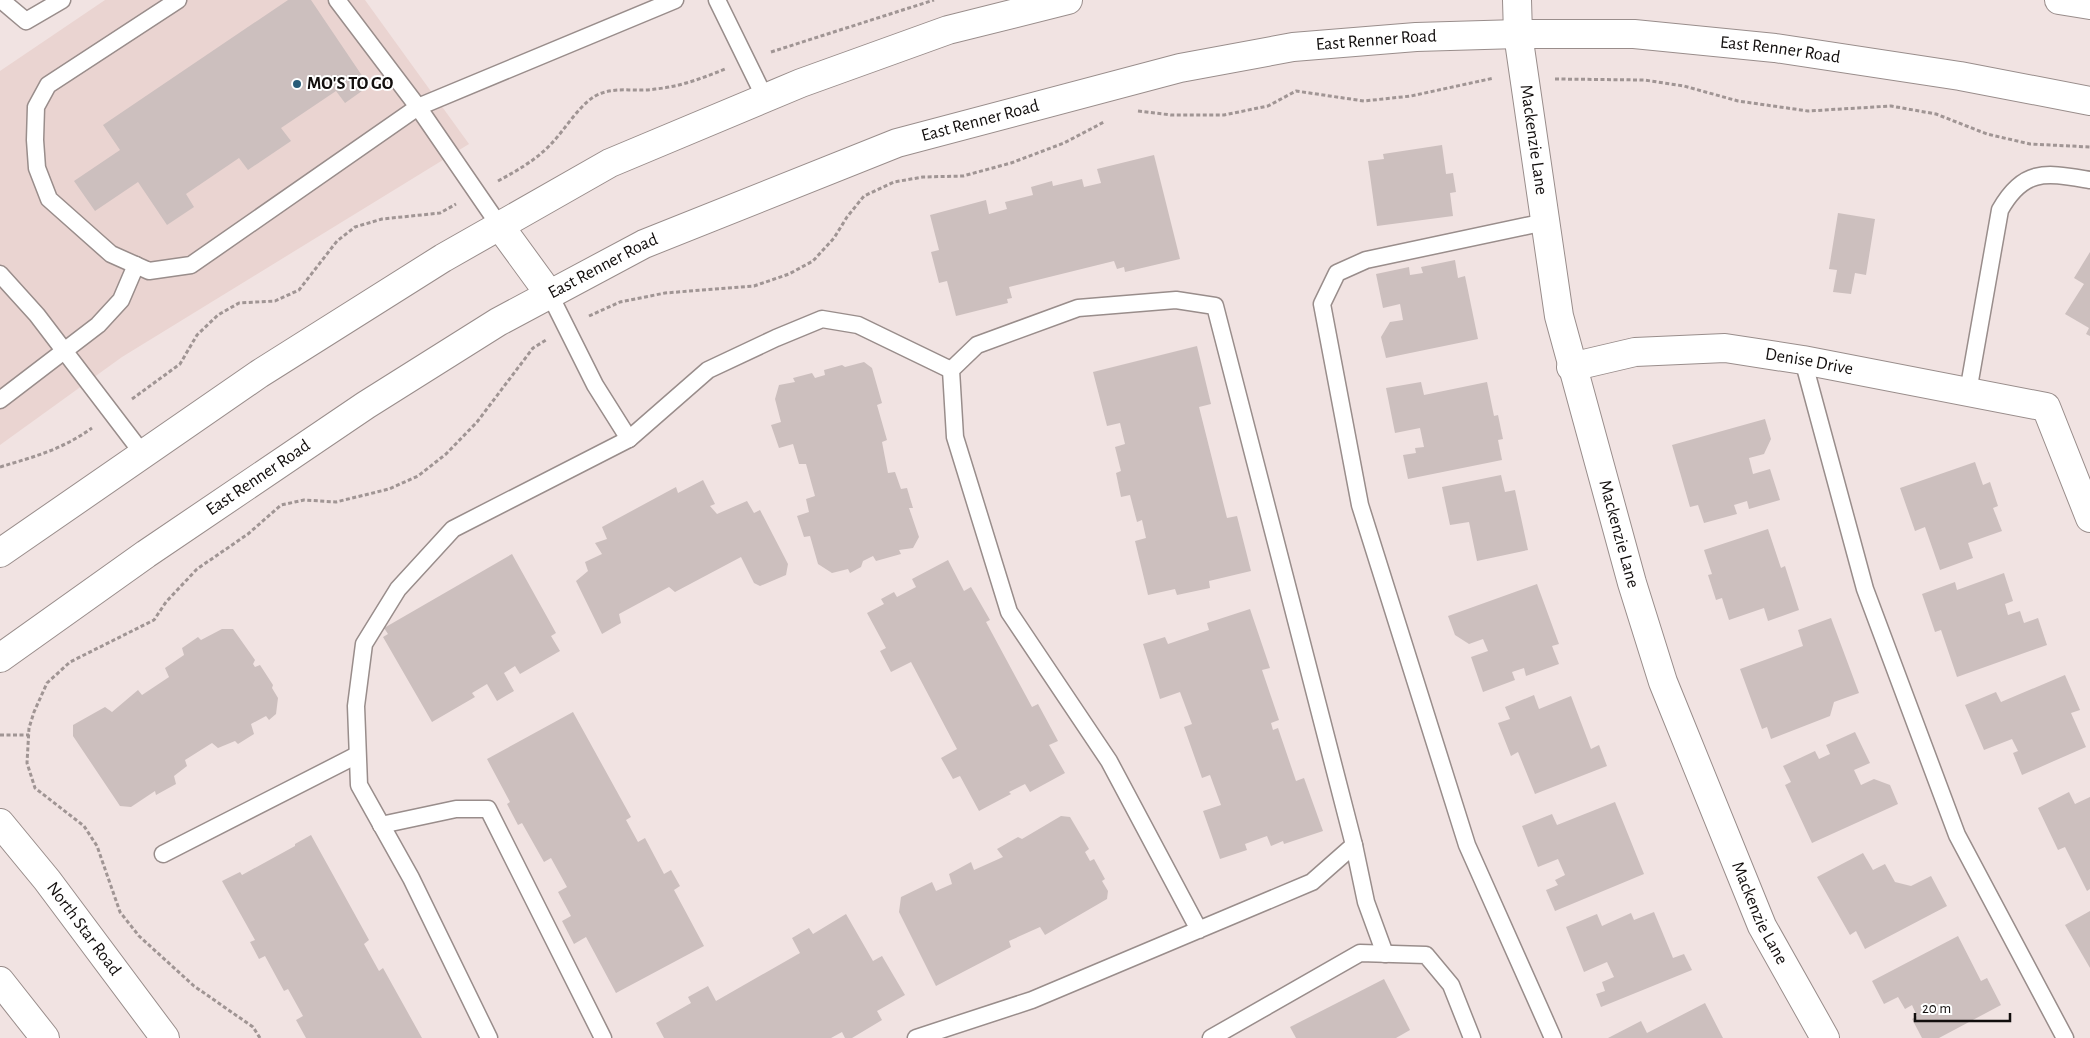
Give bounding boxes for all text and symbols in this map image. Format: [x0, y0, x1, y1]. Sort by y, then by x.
street label: East Renner Road [1315, 27, 1437, 54]
street label: East Renner Road [1719, 34, 1841, 67]
place label: MO'S TO GO [307, 75, 394, 93]
marker: MO'S TO GO [291, 78, 303, 90]
street label: Mackenzie Lane [1516, 84, 1550, 196]
street label: East Renner Road [919, 97, 1041, 145]
street label: East Renner Road [545, 230, 660, 302]
street label: Denise Drive [1764, 345, 1855, 378]
street label: East Renner Road [203, 436, 314, 519]
street label: Mackenzie Lane [1595, 478, 1642, 590]
street label: Mackenzie Lane [1728, 859, 1791, 968]
street label: North Star Road [43, 879, 124, 979]
scale bar [1915, 990, 2010, 1022]
text: 20 m [1922, 1001, 1951, 1016]

